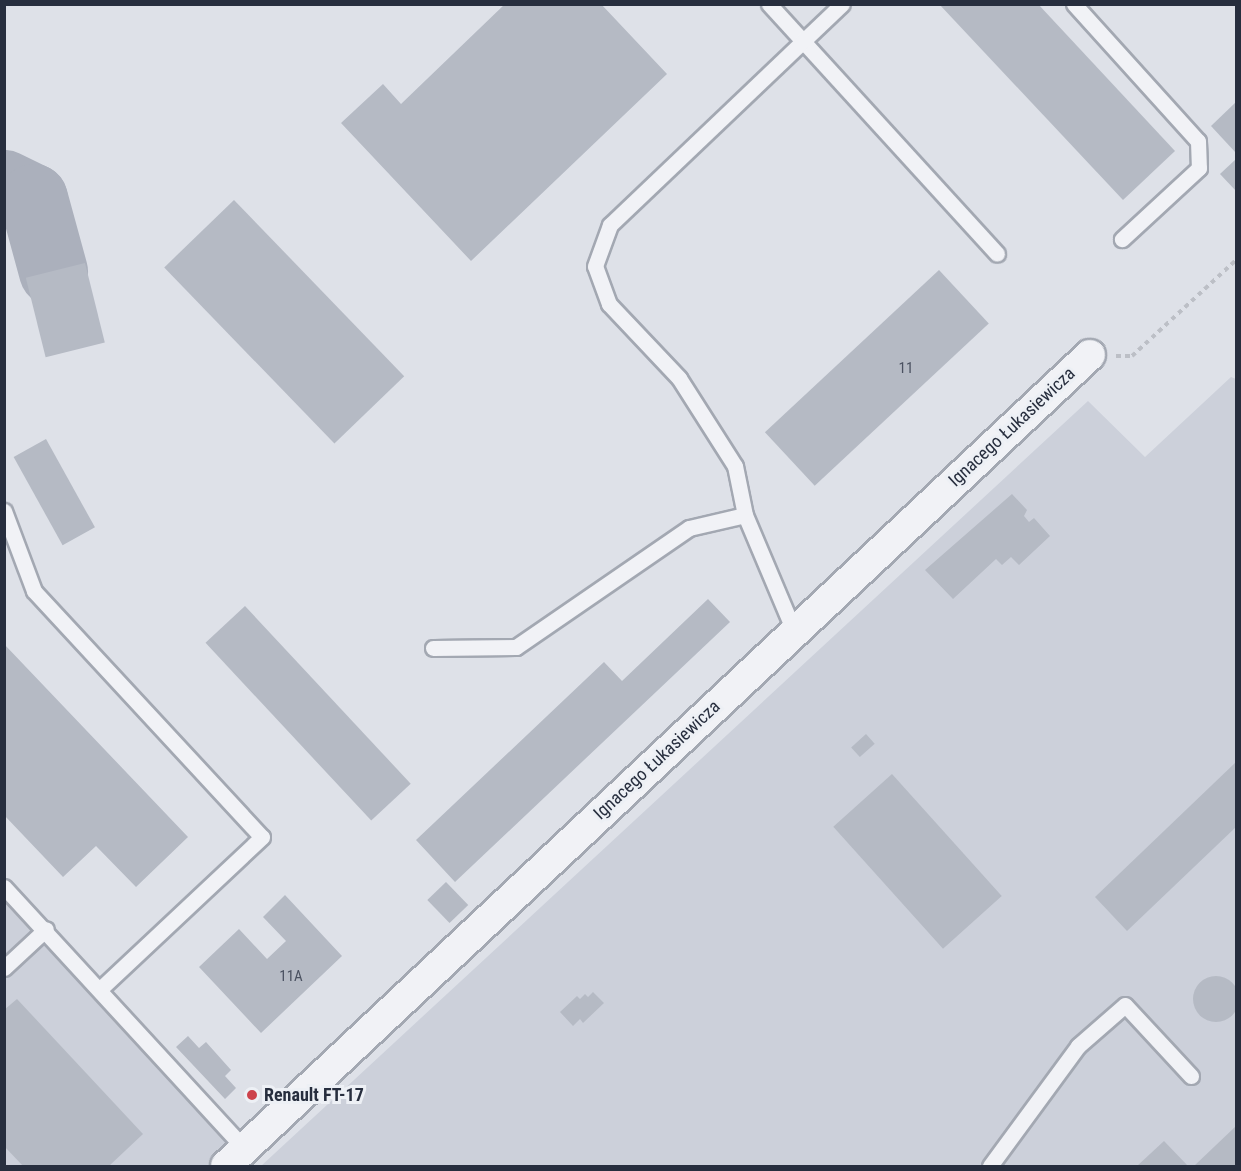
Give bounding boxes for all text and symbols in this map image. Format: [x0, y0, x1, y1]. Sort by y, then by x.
house number: 11 [899, 360, 913, 378]
street label: Ignacego Łukasiewicza [944, 363, 1080, 491]
street label: Ignacego Łukasiewicza [589, 696, 725, 824]
house number: 11A [279, 968, 303, 986]
place label: Renault FT-17 [264, 1084, 364, 1106]
marker: Renault FT-17 [245, 1088, 259, 1102]

